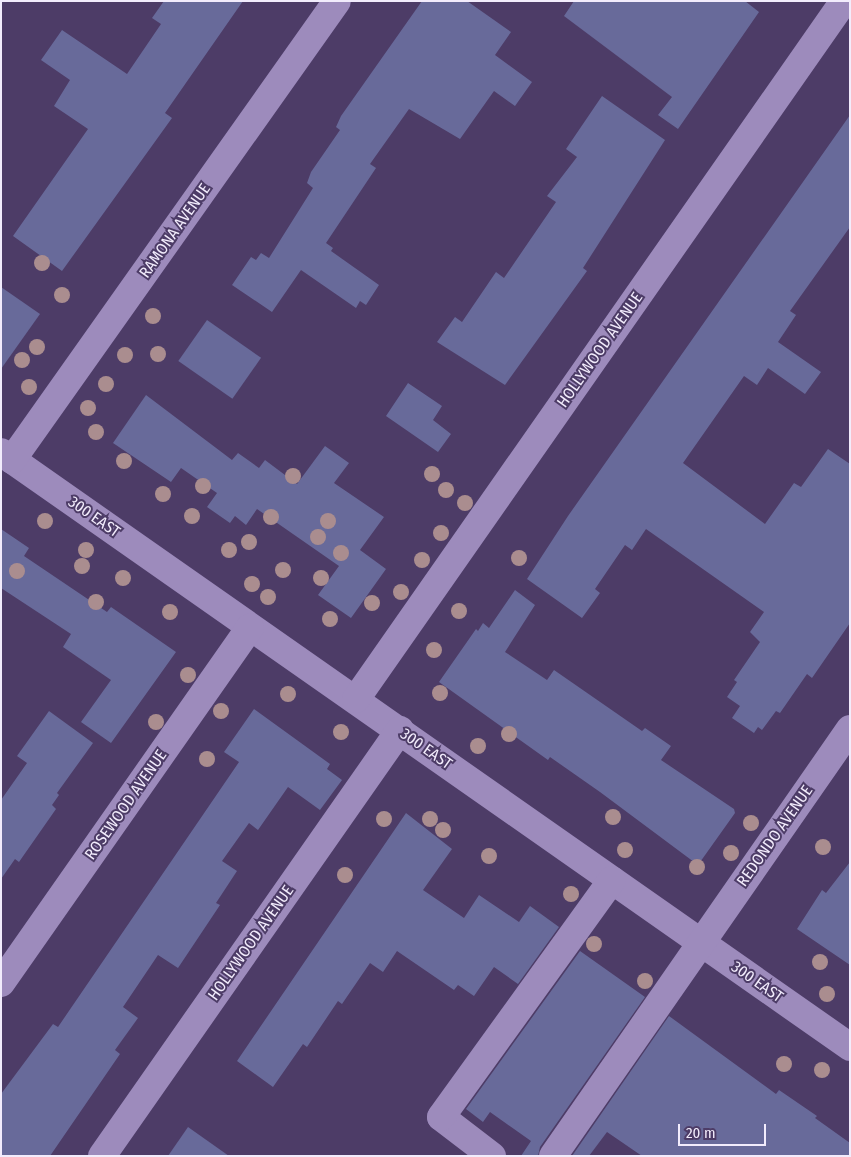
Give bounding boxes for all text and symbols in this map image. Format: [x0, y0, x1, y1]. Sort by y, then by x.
street label: RAMONA AVENUE [135, 180, 215, 282]
street label: HOLLYWOOD AVENUE [553, 289, 647, 411]
street label: 300 EAST [65, 492, 123, 542]
street label: 300 EAST [397, 724, 455, 774]
street label: ROSEWOOD AVENUE [81, 746, 171, 864]
street label: REDONDO AVENUE [733, 782, 817, 890]
street label: HOLLYWOOD AVENUE [204, 882, 298, 1004]
street label: 300 EAST [728, 957, 786, 1007]
scale bar [681, 1114, 768, 1146]
text: 20 m [686, 1124, 716, 1142]

